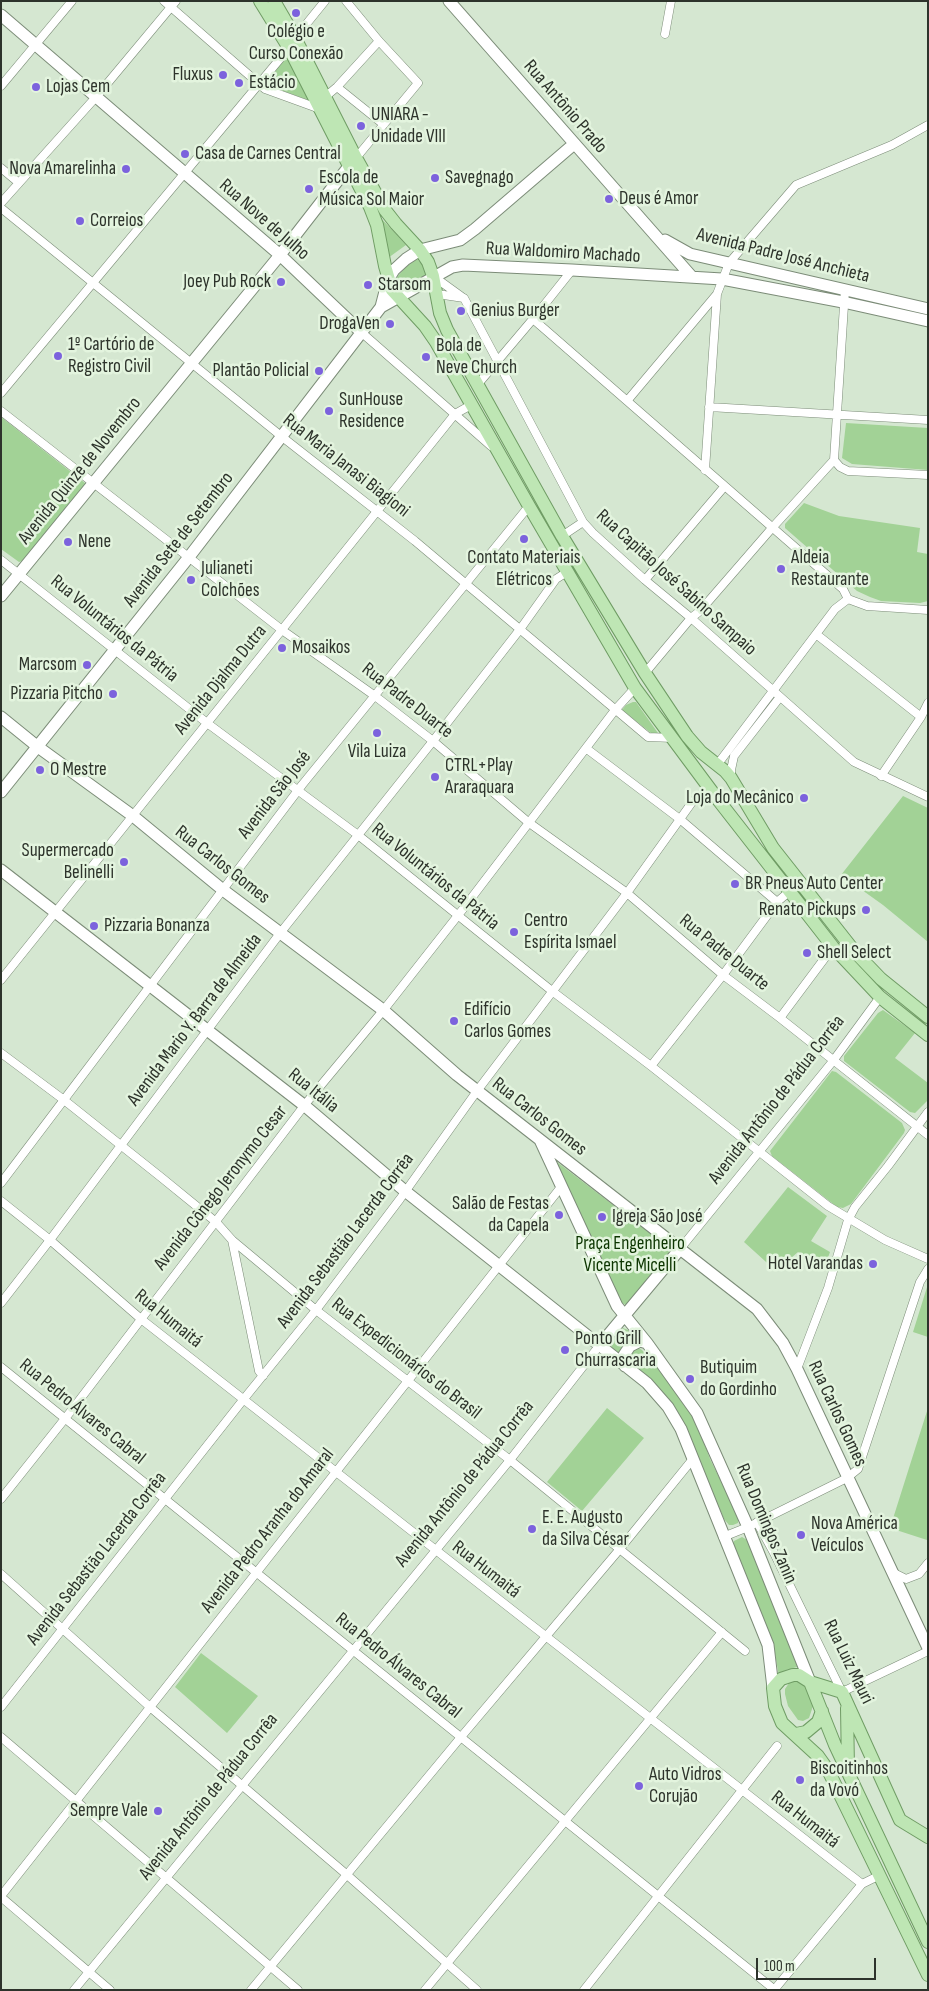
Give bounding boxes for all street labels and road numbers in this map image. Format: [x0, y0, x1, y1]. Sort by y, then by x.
street label: Rua Antônio Prado [518, 56, 612, 158]
street label: Rua Nove de Julho [214, 175, 314, 265]
street label: Avenida Padre José Anchieta [694, 224, 872, 288]
street label: Rua Waldomiro Machado [485, 238, 641, 268]
street label: Avenida Quinze de Novembro [14, 393, 146, 549]
street label: Rua Maria Janasi Biagioni [278, 409, 414, 523]
street label: Avenida Sete de Setembro [119, 468, 239, 612]
street label: Rua Capitão José Sabino Sampaio [591, 505, 761, 661]
street label: Rua Voluntários da Pátria [46, 570, 182, 688]
street label: Avenida Djalma Dutra [170, 621, 272, 739]
street label: Rua Padre Duarte [357, 658, 457, 744]
street label: Avenida São José [234, 747, 316, 843]
street label: Rua Voluntários da Pátria [367, 818, 503, 936]
street label: Rua Carlos Gomes [170, 821, 274, 909]
street label: Rua Padre Duarte [674, 910, 774, 996]
street label: Avenida Mario Y. Barra de Almeida [123, 929, 267, 1111]
street label: Avenida Antônio de Pádua Corrêa [704, 1011, 850, 1189]
street label: Rua Itália [283, 1064, 343, 1118]
street label: Rua Carlos Gomes [487, 1073, 591, 1161]
street label: Avenida Cônego Jeronymo Cesar [150, 1101, 292, 1275]
street label: Avenida Sebastião Lacerda Corrêa [273, 1149, 419, 1333]
street label: Rua Humaitá [129, 1285, 207, 1353]
street label: Rua Expedicionários do Brasil [327, 1293, 485, 1425]
street label: Rua Pedro Álvares Cabral [14, 1354, 150, 1470]
street label: Rua Carlos Gomes [803, 1358, 871, 1470]
street label: Avenida Antônio de Pádua Corrêa [391, 1396, 539, 1572]
street label: Avenida Pedro Aranha do Amaral [197, 1444, 339, 1618]
street label: Rua Domingos Zanin [730, 1461, 802, 1587]
street label: Avenida Sebastião Lacerda Corrêa [22, 1468, 172, 1650]
street label: Rua Humaitá [447, 1536, 525, 1604]
street label: Rua Pedro Álvares Cabral [330, 1608, 466, 1724]
street label: Rua Luiz Mauri [818, 1616, 878, 1708]
street label: Avenida Antônio de Pádua Corrêa [135, 1709, 283, 1885]
street label: Rua Humaitá [766, 1786, 844, 1854]

